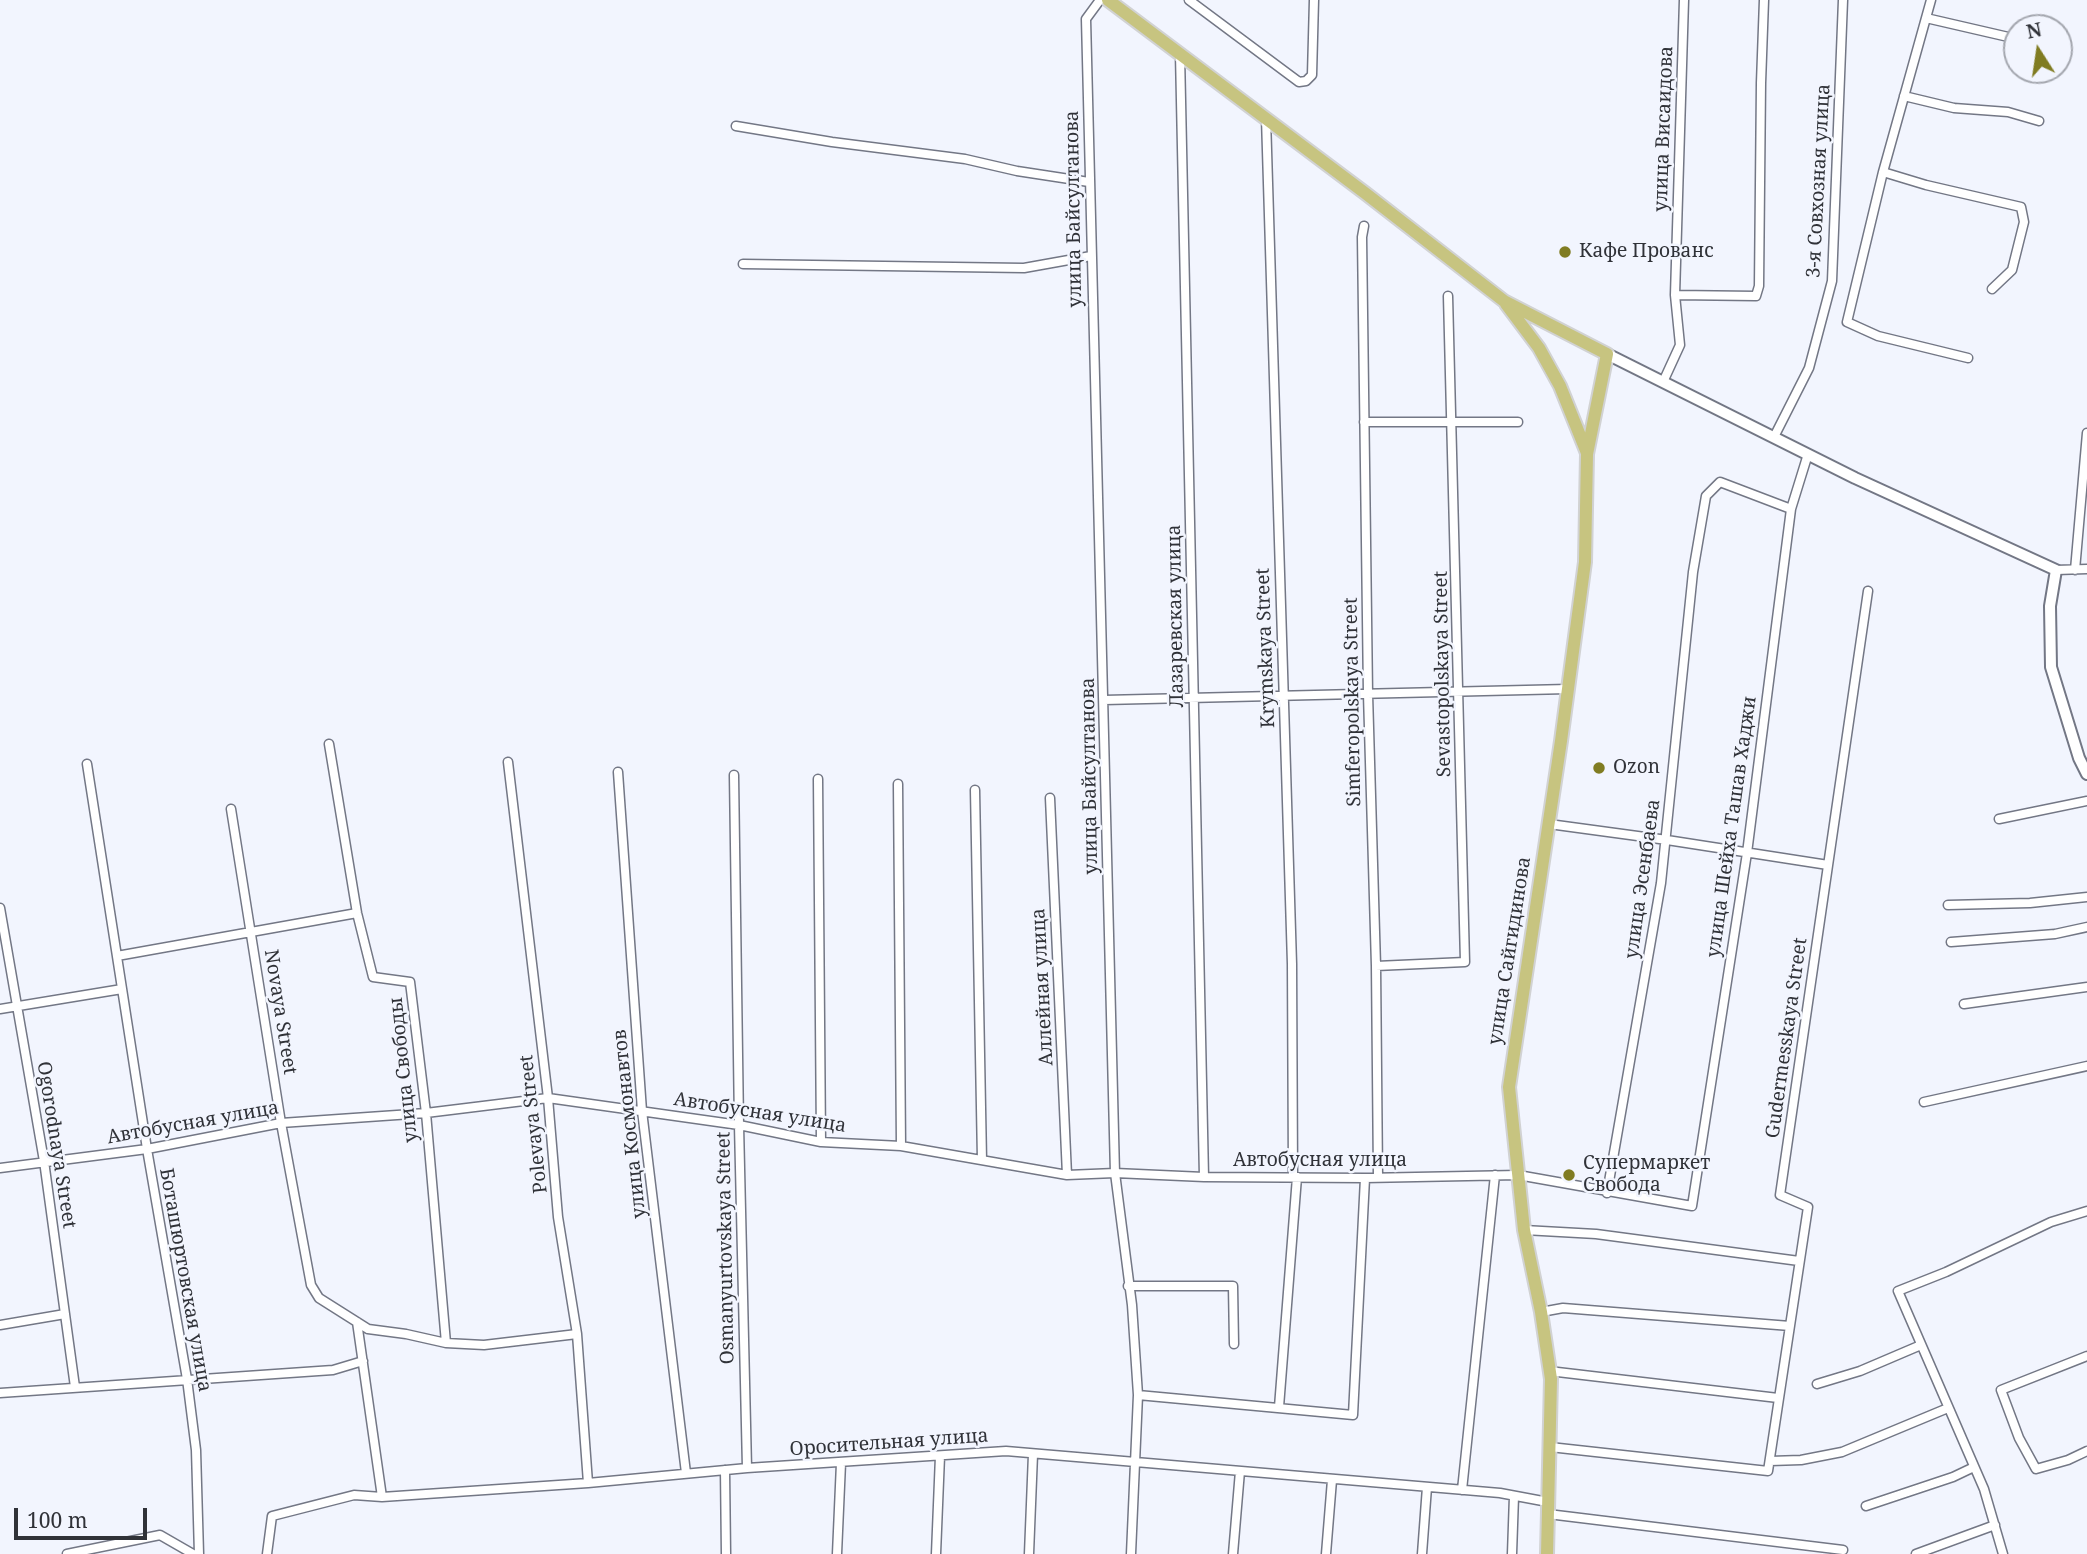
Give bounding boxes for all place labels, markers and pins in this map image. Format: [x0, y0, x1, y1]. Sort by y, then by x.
place label: Кафе Прованс [1579, 241, 1714, 263]
marker: Кафе Прованс [1557, 244, 1573, 260]
place label: Ozon [1613, 757, 1660, 779]
marker: Ozon [1591, 760, 1607, 776]
place label: Супермаркет Свобода [1583, 1153, 1710, 1197]
marker: Супермаркет Свобода [1561, 1167, 1577, 1183]

